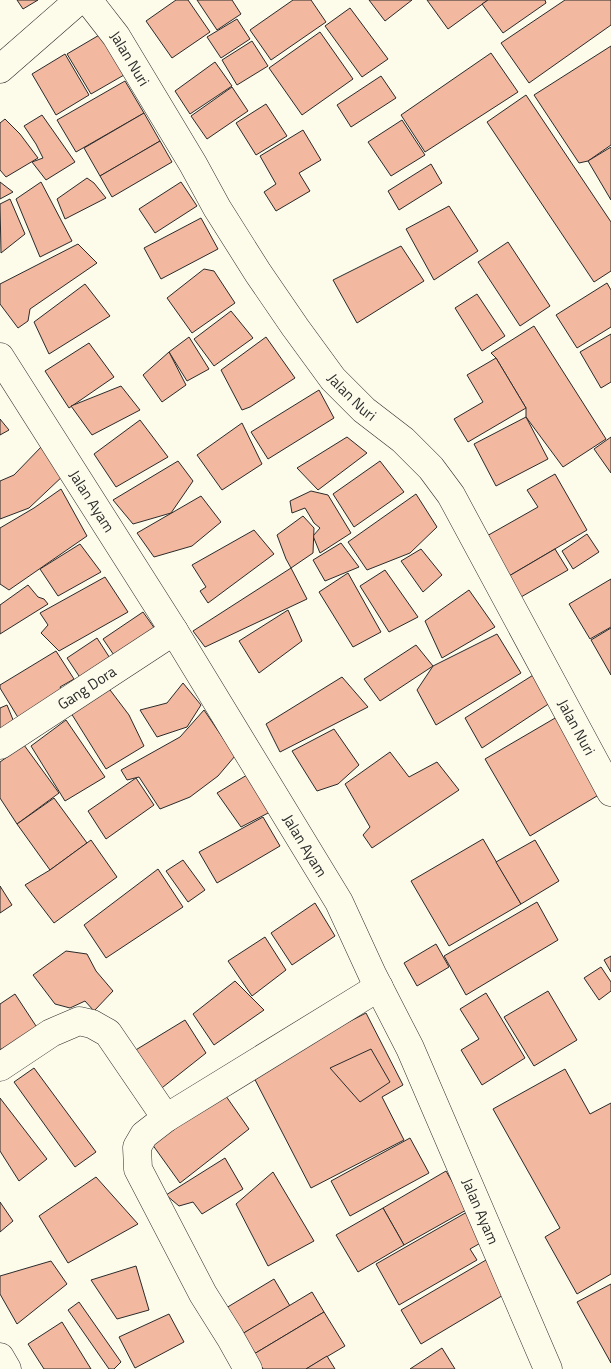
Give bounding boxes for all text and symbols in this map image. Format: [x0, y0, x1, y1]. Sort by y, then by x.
street label: Jalan Nuri [105, 25, 156, 90]
street label: Jalan Nuri [322, 369, 381, 426]
street label: Jalan Ayam [64, 465, 121, 537]
street label: Gang Dora [53, 660, 121, 715]
street label: Jalan Nuri [552, 695, 601, 759]
street label: Jalan Ayam [277, 810, 333, 881]
street label: Jalan Ayam [456, 1174, 505, 1248]

